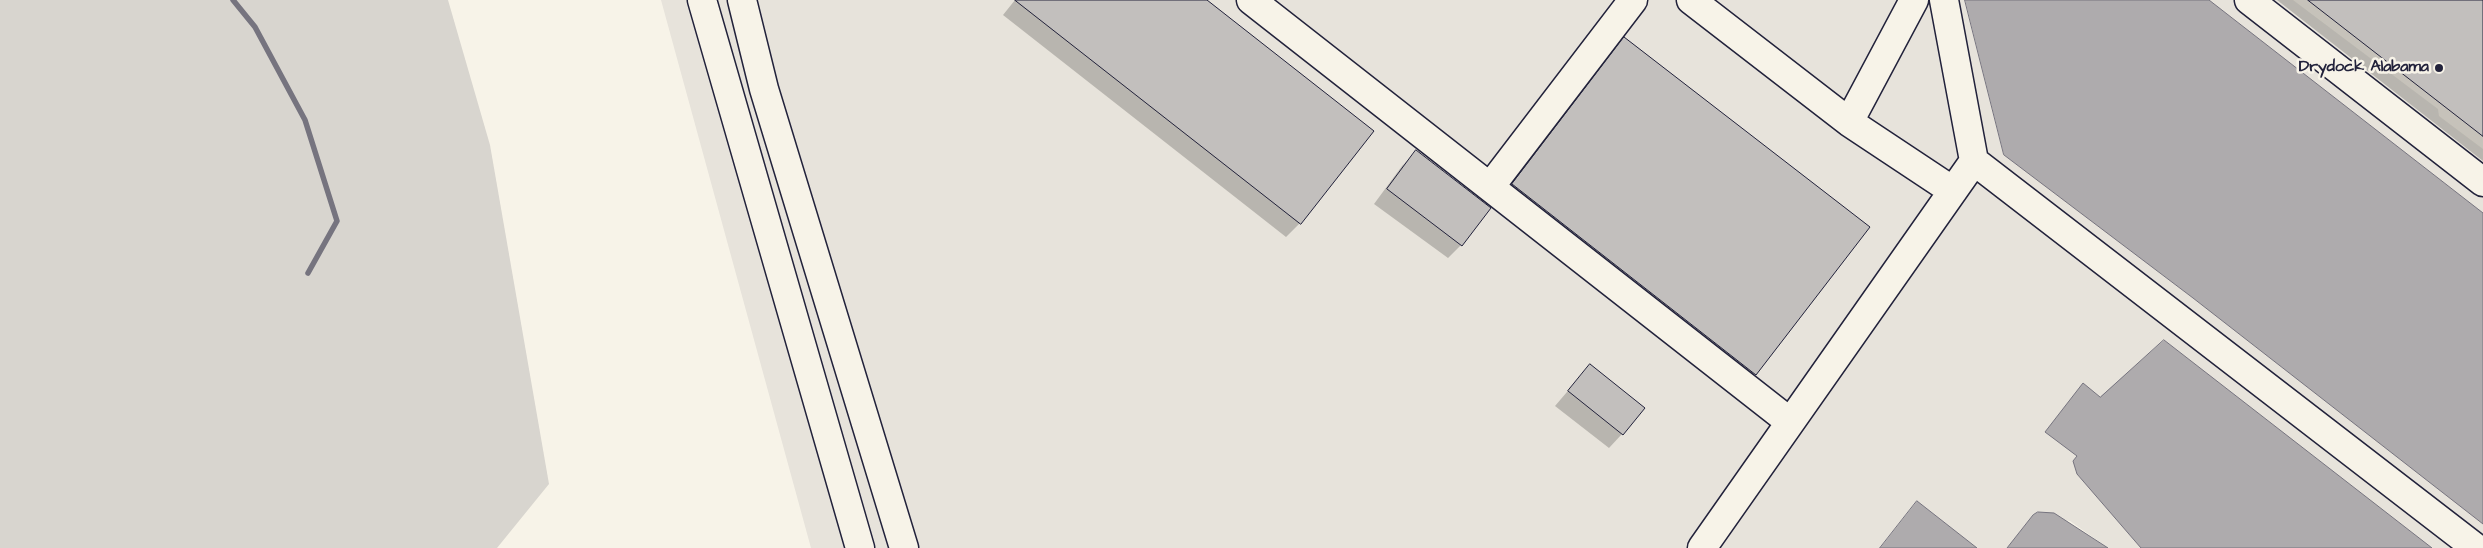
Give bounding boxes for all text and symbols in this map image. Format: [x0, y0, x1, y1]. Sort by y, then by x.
place label: Drydock Alabama [2299, 58, 2429, 78]
marker: Drydock Alabama [2433, 62, 2445, 74]

